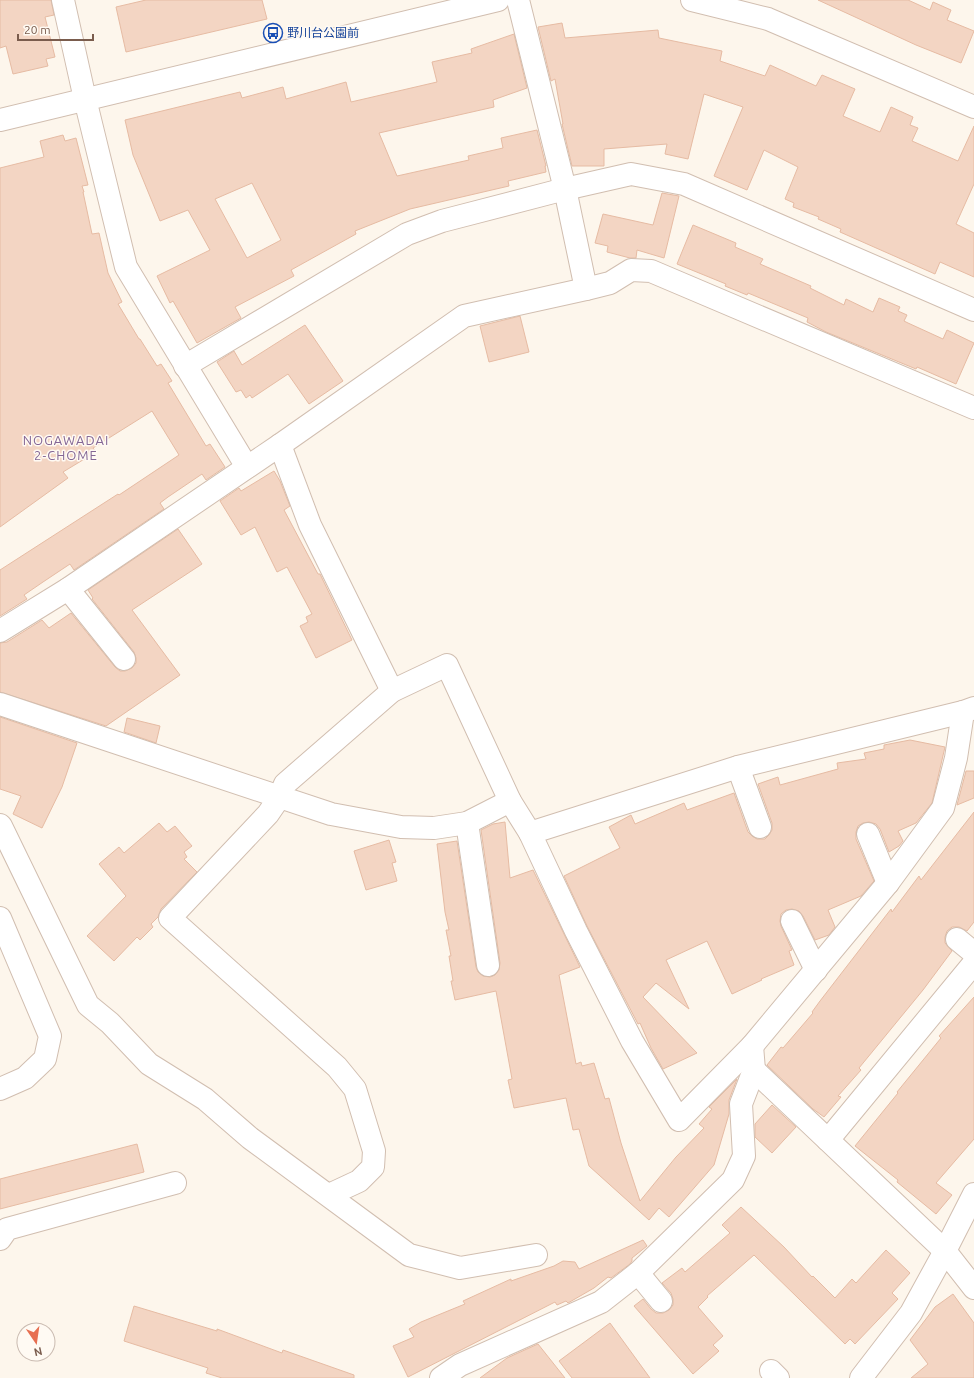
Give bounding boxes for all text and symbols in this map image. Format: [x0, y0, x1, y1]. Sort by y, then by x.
scale bar [18, 16, 93, 42]
bus stop icon: 野川台公園前 [262, 22, 284, 44]
text: 20 m [24, 23, 51, 36]
place label: 野川台公園前 [287, 26, 359, 39]
district label: NOGAWADAI 2-CHOME [23, 433, 109, 462]
north arrow [16, 1322, 56, 1362]
text: N [33, 1345, 44, 1359]

